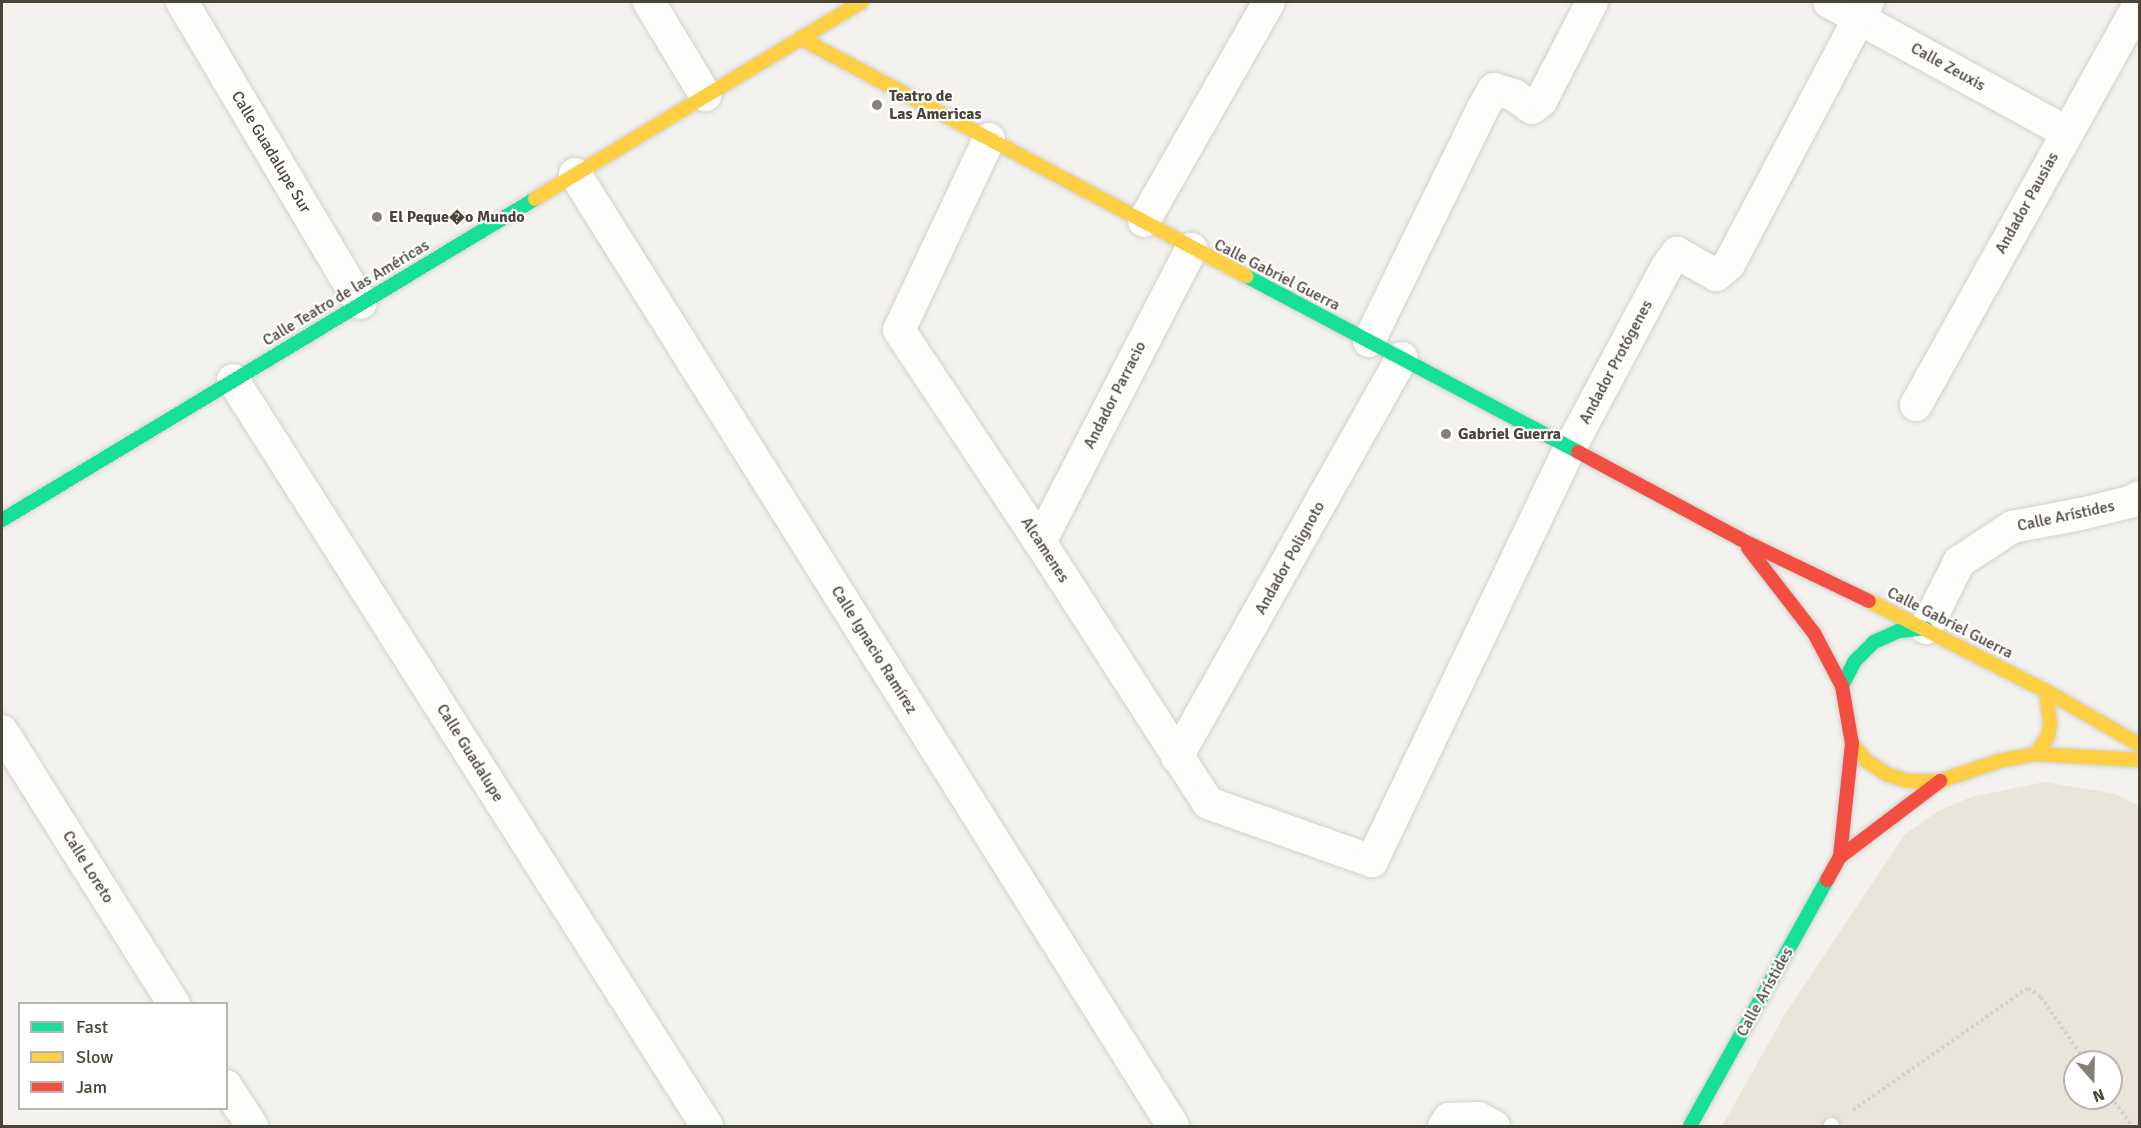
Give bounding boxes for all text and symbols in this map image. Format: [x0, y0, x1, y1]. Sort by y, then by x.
street label: Calle Zeuxis [1907, 39, 1989, 95]
place label: Teatro de Las Americas [889, 86, 982, 124]
street label: Calle Guadalupe Sur [227, 88, 315, 216]
marker: Teatro de Las Americas [870, 98, 884, 112]
street label: Andador Pausias [1991, 149, 2063, 257]
place label: El Peque�o Mundo [389, 207, 525, 227]
marker: El Peque�o Mundo [370, 210, 384, 224]
street label: Calle Gabriel Guerra [1211, 235, 1343, 315]
street label: Calle Teatro de las Américas [259, 236, 433, 350]
street label: Andador Protógenes [1575, 297, 1657, 427]
street label: Andador Parracio [1080, 338, 1150, 452]
place label: Gabriel Guerra [1458, 424, 1561, 444]
marker: Gabriel Guerra [1439, 427, 1453, 441]
street label: Calle Arístides [2016, 496, 2116, 536]
street label: Andador Polignoto [1251, 498, 1329, 618]
street label: Alcamenes [1017, 514, 1073, 586]
street label: Calle Ignacio Ramírez [827, 582, 921, 718]
street label: Calle Gabriel Guerra [1884, 583, 2016, 663]
street label: Calle Guadalupe [432, 701, 508, 805]
street label: Calle Loreto [58, 827, 118, 907]
street label: Calle Arístides [1733, 944, 1797, 1040]
legend [18, 1002, 228, 1110]
text: Fast [76, 1016, 108, 1038]
text: Slow [76, 1046, 113, 1068]
north arrow [2063, 1050, 2123, 1110]
text: Jam [76, 1076, 107, 1098]
text: N [2090, 1084, 2107, 1106]

